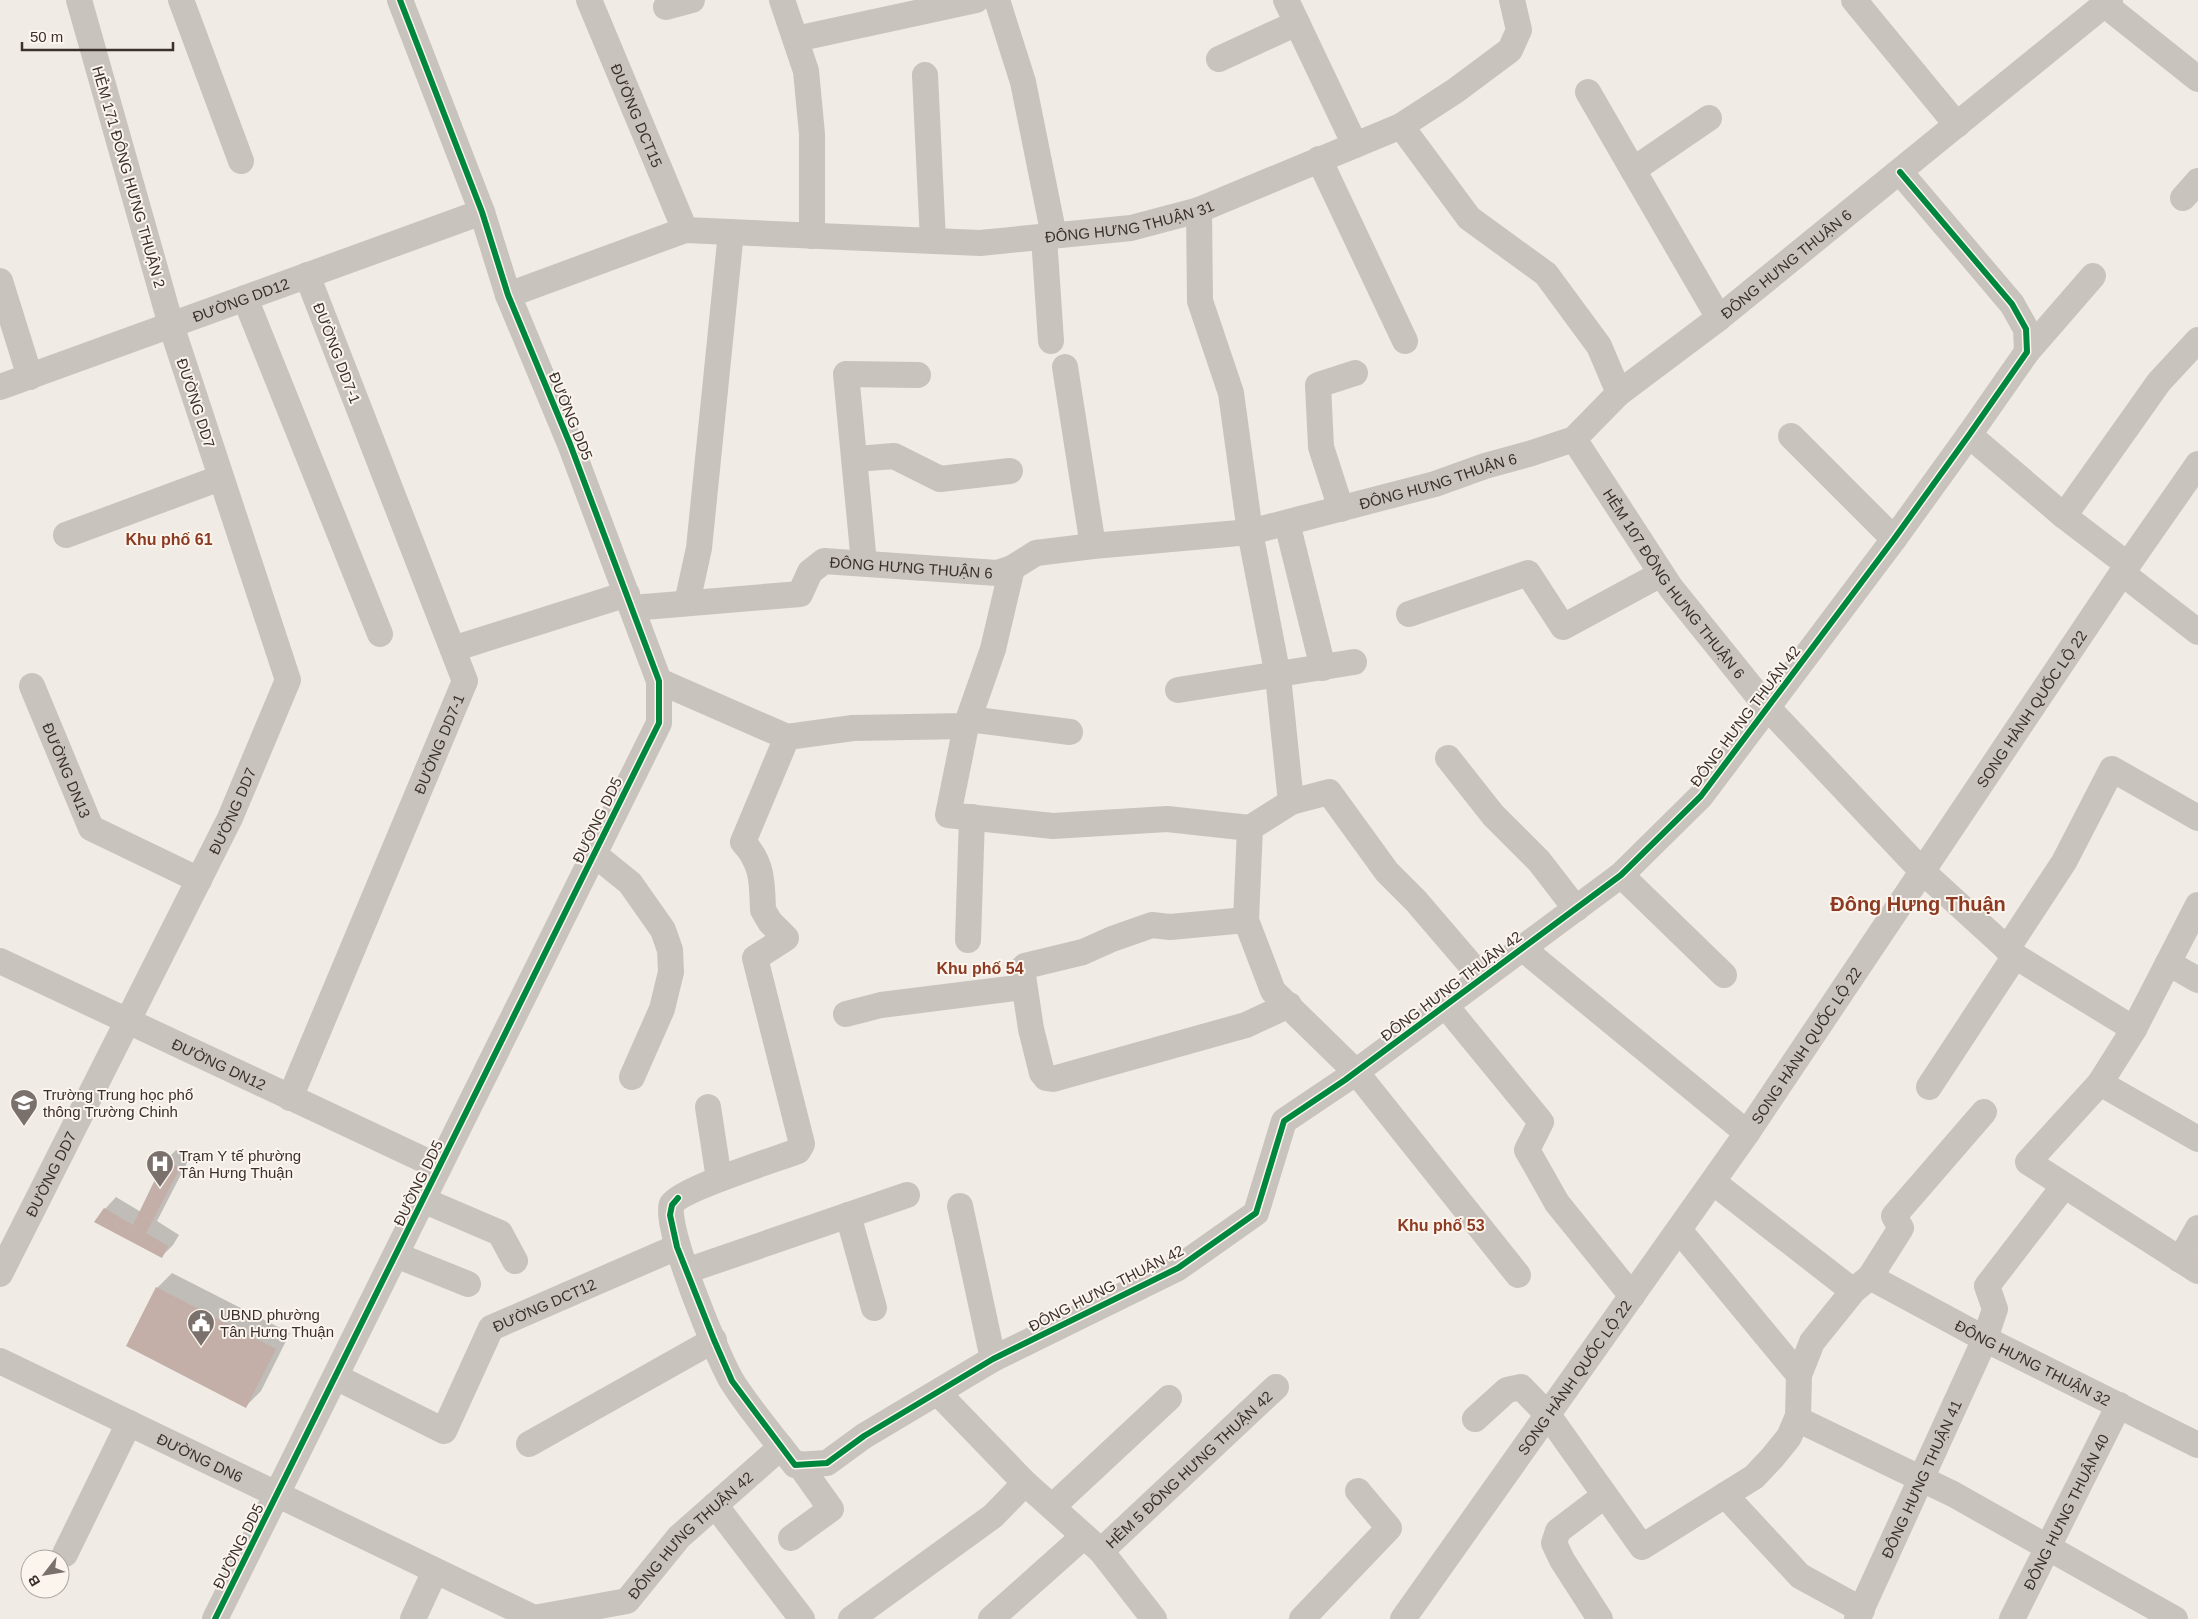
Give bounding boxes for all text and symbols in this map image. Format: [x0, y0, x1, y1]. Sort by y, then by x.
scale bar [22, 20, 174, 52]
text: 50 m [30, 28, 63, 45]
street label: ĐƯỜNG DCT15 [608, 61, 666, 170]
street label: HẺM 171 ĐÔNG HƯNG THUẬN 2 [89, 64, 169, 290]
street label: ĐÔNG HƯNG THUẬN 31 [1044, 196, 1216, 245]
street label: ĐÔNG HƯNG THUẬN 6 [1717, 205, 1855, 322]
street label: ĐƯỜNG DD12 [190, 274, 291, 325]
street label: ĐƯỜNG DD7-1 [310, 300, 364, 406]
street label: ĐƯỜNG DD7 [174, 356, 218, 450]
street label: ĐƯỜNG DD5 [546, 370, 596, 462]
street label: ĐÔNG HƯNG THUẬN 6 [1357, 449, 1518, 512]
street label: HẺM 107 ĐÔNG HƯNG THUẬN 6 [1600, 485, 1749, 682]
district label: Khu phố 61 [125, 531, 213, 548]
street label: ĐÔNG HƯNG THUẬN 6 [829, 553, 993, 581]
street label: SONG HÀNH QUỐC LỘ 22 [1973, 627, 2090, 790]
street label: ĐÔNG HƯNG THUẬN 42 [1687, 642, 1803, 790]
street label: ĐƯỜNG DD7-1 [410, 691, 467, 796]
street label: ĐƯỜNG DN13 [40, 720, 94, 820]
street label: ĐƯỜNG DD7 [205, 765, 259, 857]
street label: ĐƯỜNG DD5 [569, 774, 625, 866]
district label: Đông Hưng Thuận [1830, 893, 2006, 915]
street label: ĐÔNG HƯNG THUẬN 42 [1377, 928, 1525, 1044]
district label: Khu phố 54 [936, 960, 1024, 977]
street label: SONG HÀNH QUỐC LỘ 22 [1747, 964, 1864, 1127]
street label: ĐƯỜNG DN12 [169, 1035, 269, 1093]
place label: Trường Trung học phổ thông Trường Chinh [43, 1086, 193, 1120]
school or university icon: Trường Trung học phổ thông Trường Chinh [9, 1088, 39, 1127]
street label: ĐƯỜNG DD7 [22, 1129, 79, 1219]
street label: ĐƯỜNG DD5 [390, 1137, 446, 1229]
place label: Trạm Y tế phường Tân Hưng Thuận [179, 1147, 301, 1181]
hospital icon: Trạm Y tế phường Tân Hưng Thuận [145, 1149, 175, 1188]
district label: Khu phố 53 [1397, 1217, 1485, 1234]
street label: ĐÔNG HƯNG THUẬN 42 [1026, 1241, 1186, 1335]
street label: ĐƯỜNG DCT12 [490, 1275, 598, 1335]
street label: SONG HÀNH QUỐC LỘ 22 [1514, 1297, 1634, 1458]
place label: UBND phường Tân Hưng Thuận [220, 1306, 334, 1340]
public building icon: UBND phường Tân Hưng Thuận [186, 1308, 216, 1347]
street label: ĐÔNG HƯNG THUẬN 32 [1952, 1316, 2113, 1409]
street label: HẺM 5 ĐÔNG HƯNG THUẬN 42 [1102, 1387, 1275, 1551]
street label: ĐÔNG HƯNG THUẬN 41 [1878, 1397, 1964, 1561]
street label: ĐƯỜNG DN6 [154, 1429, 246, 1485]
street label: ĐÔNG HƯNG THUẬN 40 [2020, 1431, 2112, 1592]
street label: ĐÔNG HƯNG THUẬN 42 [624, 1468, 756, 1602]
street label: ĐƯỜNG DD5 [209, 1501, 267, 1591]
north arrow [20, 1549, 70, 1599]
text: B [24, 1572, 43, 1589]

